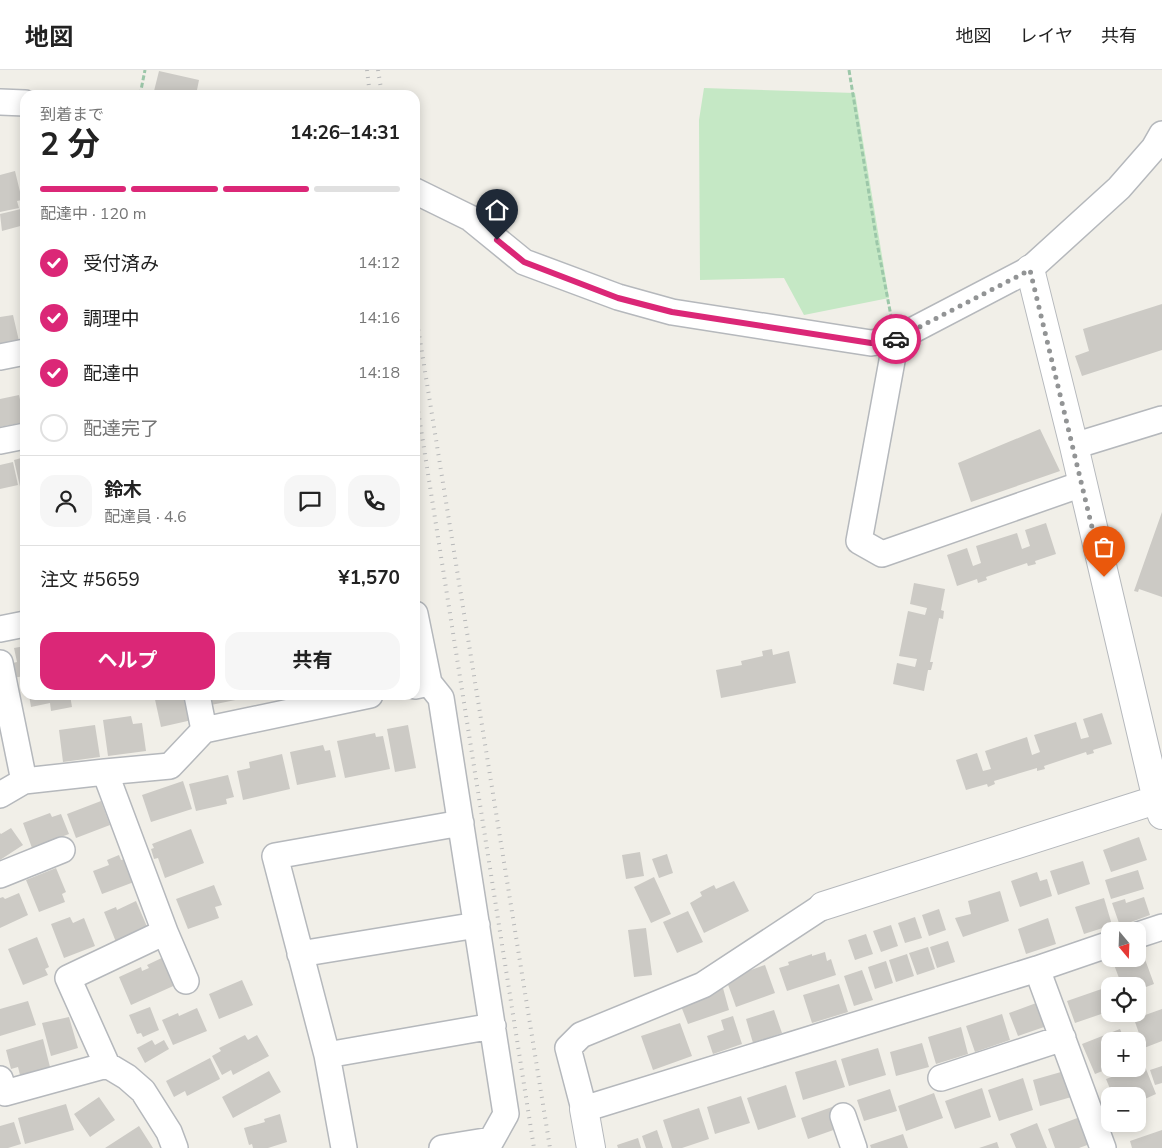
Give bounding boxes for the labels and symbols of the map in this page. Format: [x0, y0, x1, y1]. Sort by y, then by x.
pin [476, 189, 518, 240]
courier [871, 314, 921, 364]
pin [1083, 526, 1125, 577]
north arrow [1101, 922, 1146, 968]

